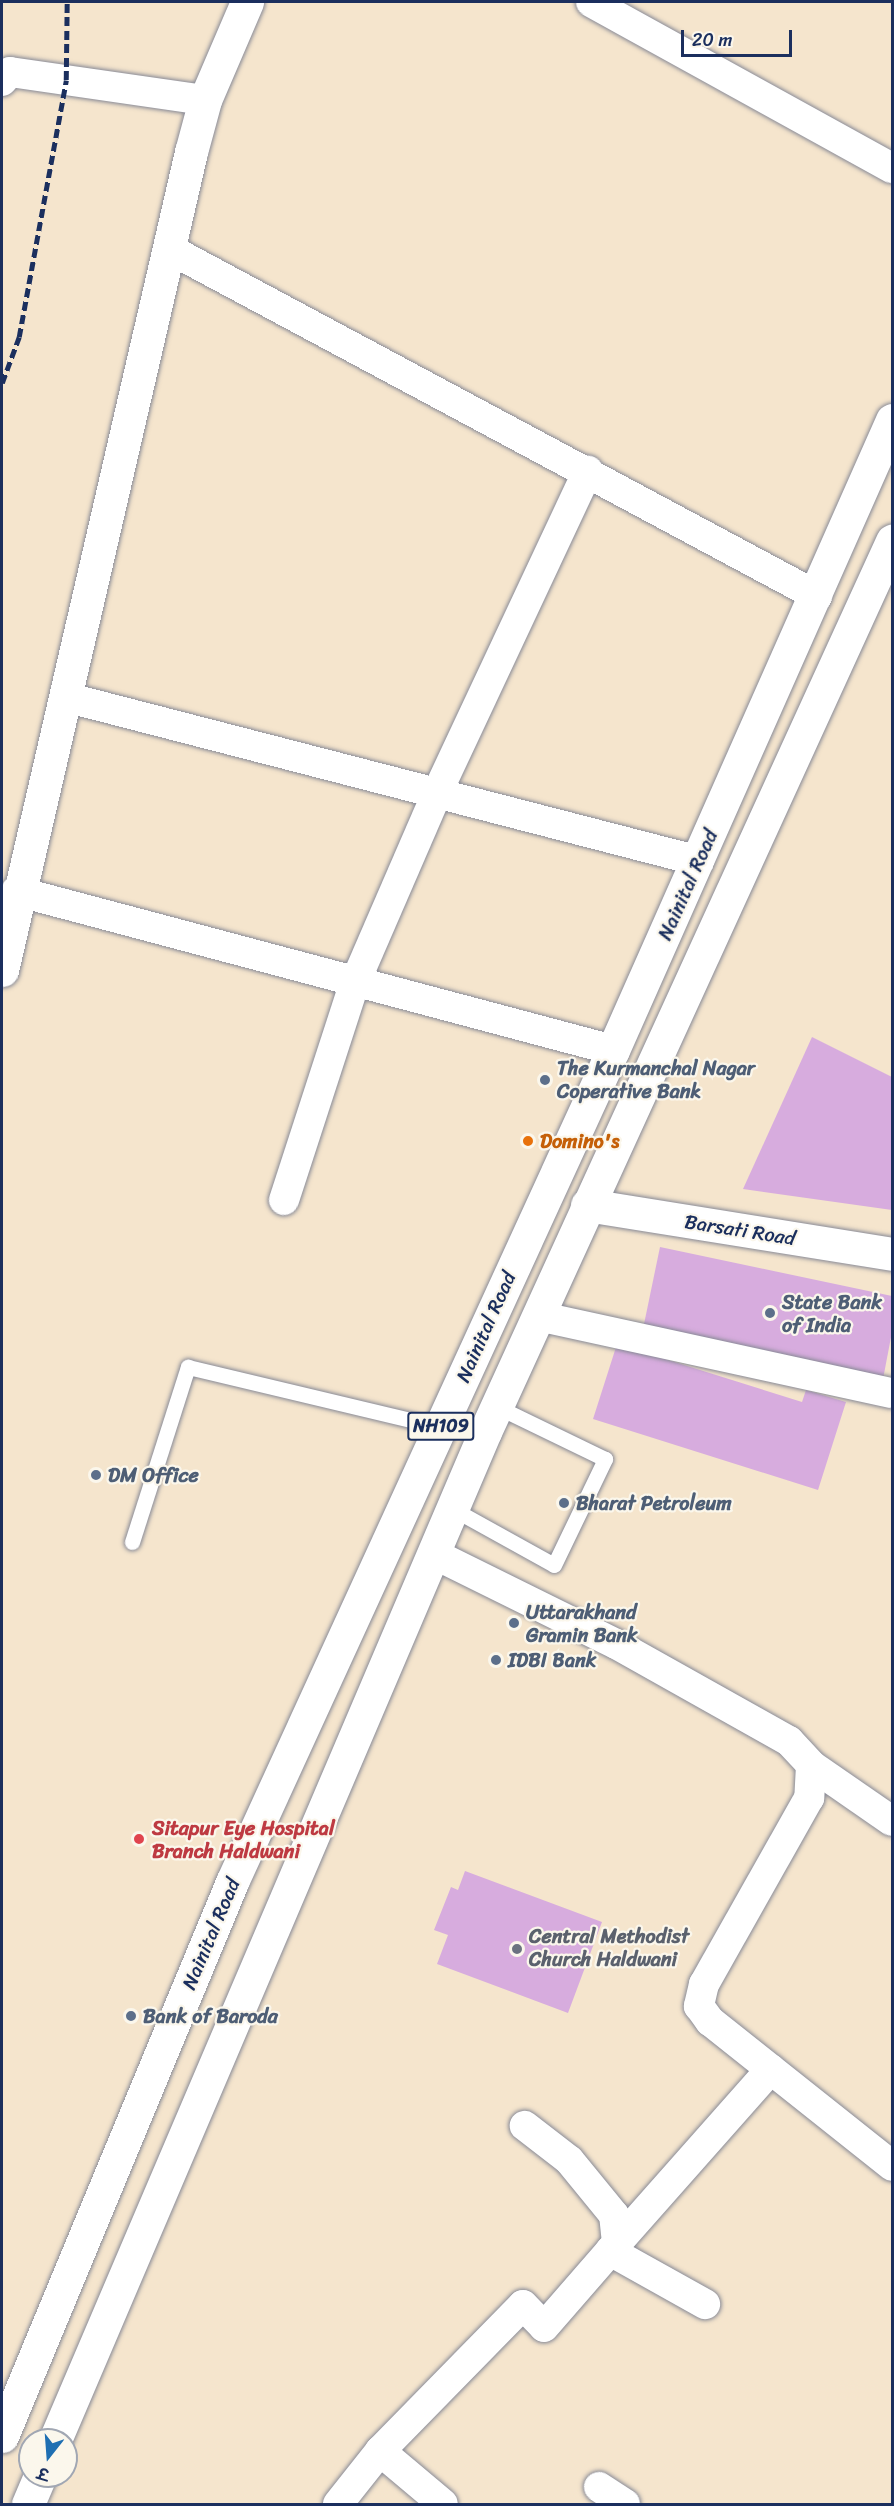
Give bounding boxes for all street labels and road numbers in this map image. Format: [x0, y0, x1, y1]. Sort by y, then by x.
street label: Nainital Road [653, 826, 723, 944]
street label: Barsati Road [683, 1209, 797, 1251]
street label: Nainital Road [451, 1268, 521, 1386]
road number: NH109 [406, 1411, 476, 1441]
street label: Nainital Road [177, 1875, 245, 1993]

